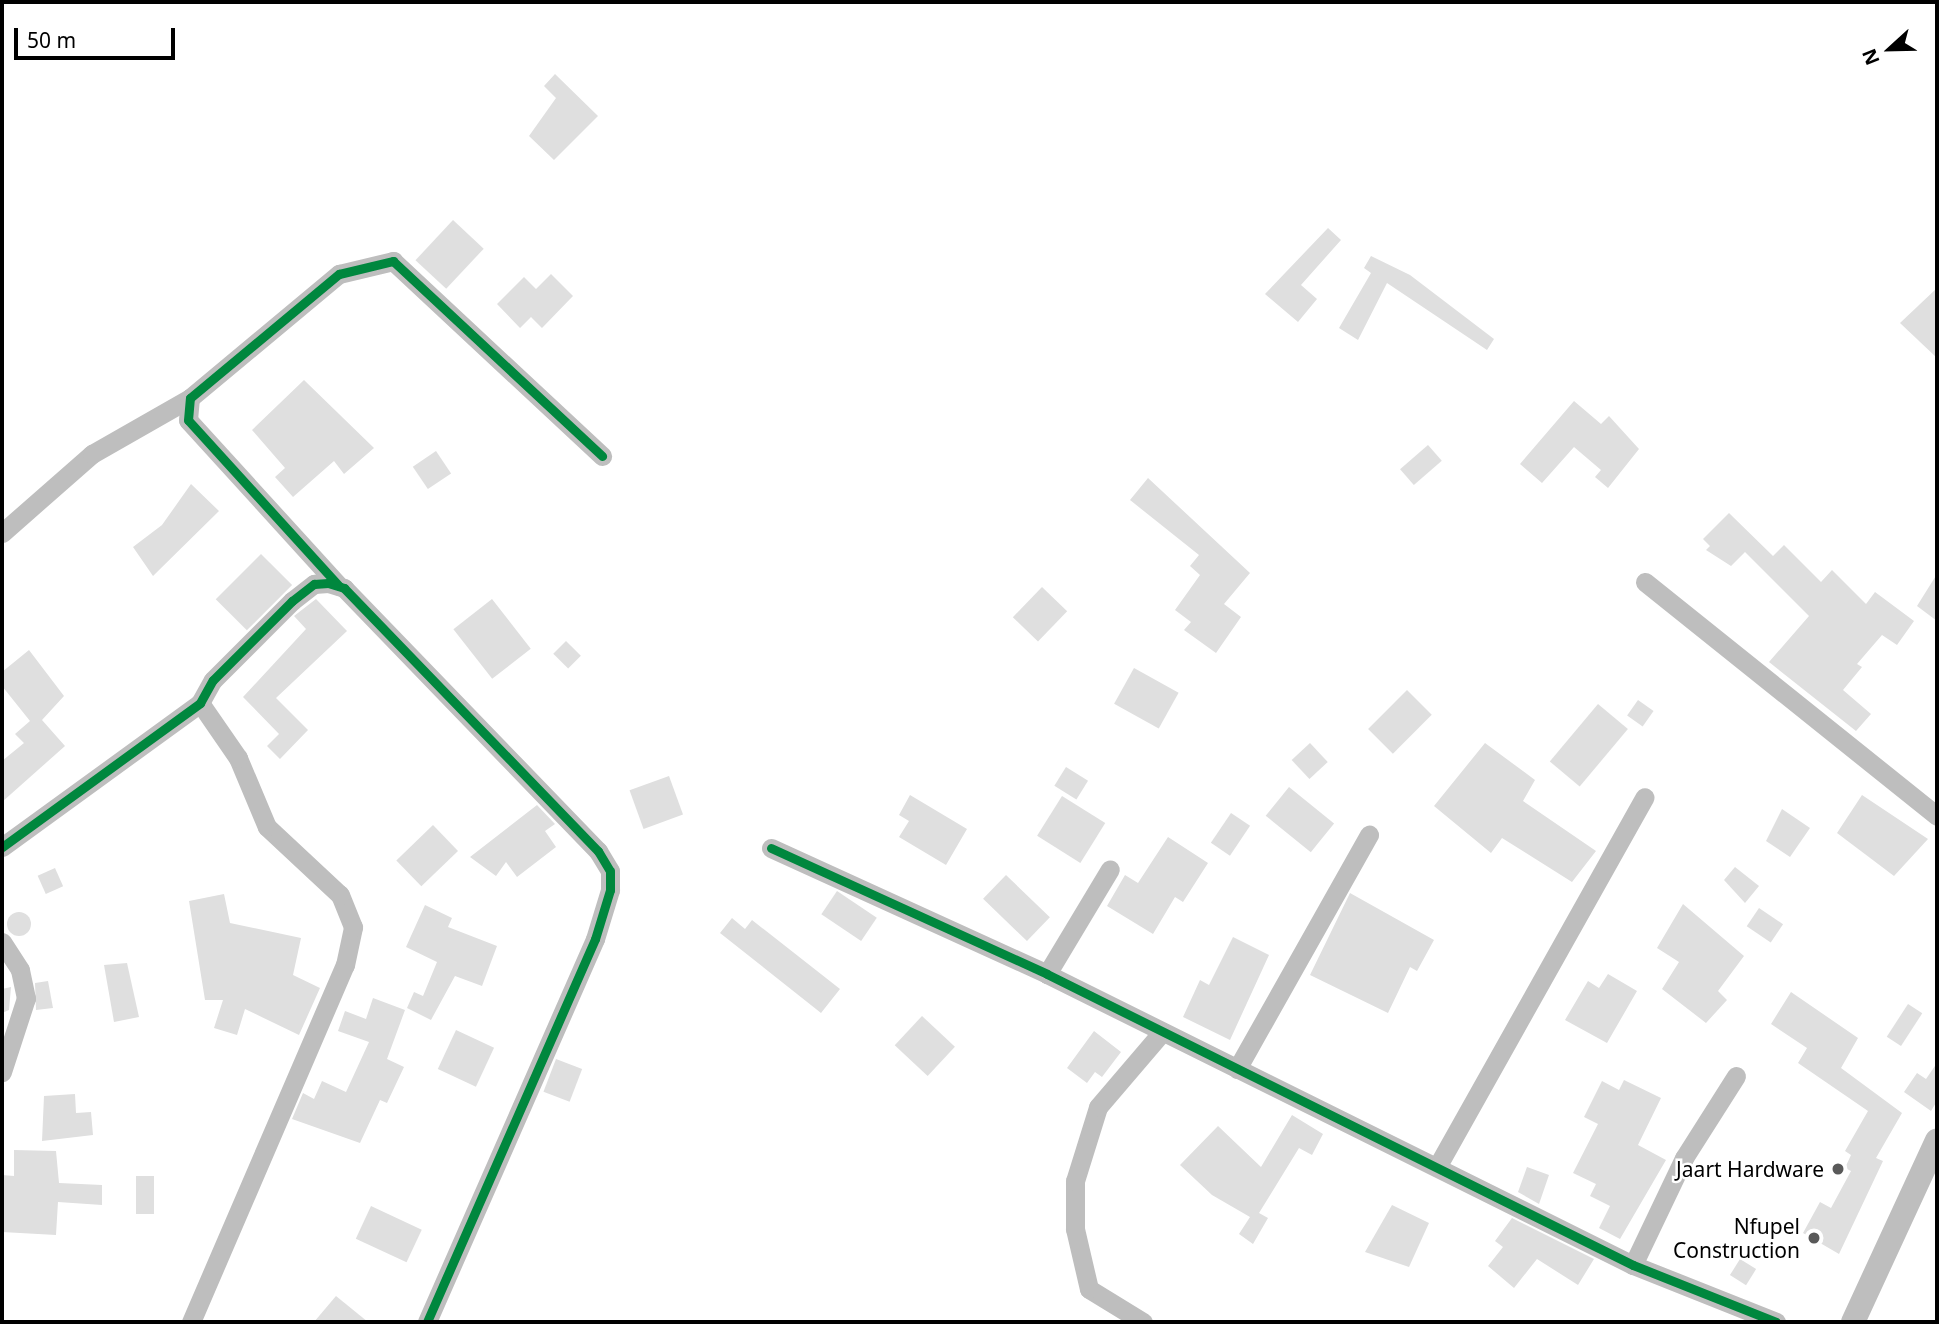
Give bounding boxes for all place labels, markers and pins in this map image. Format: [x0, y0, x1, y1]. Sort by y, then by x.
place label: Jaart Hardware [1676, 1156, 1824, 1182]
marker: Jaart Hardware [1830, 1161, 1846, 1177]
place label: Nfupel Construction [1673, 1213, 1800, 1263]
marker: Nfupel Construction [1806, 1230, 1822, 1246]

